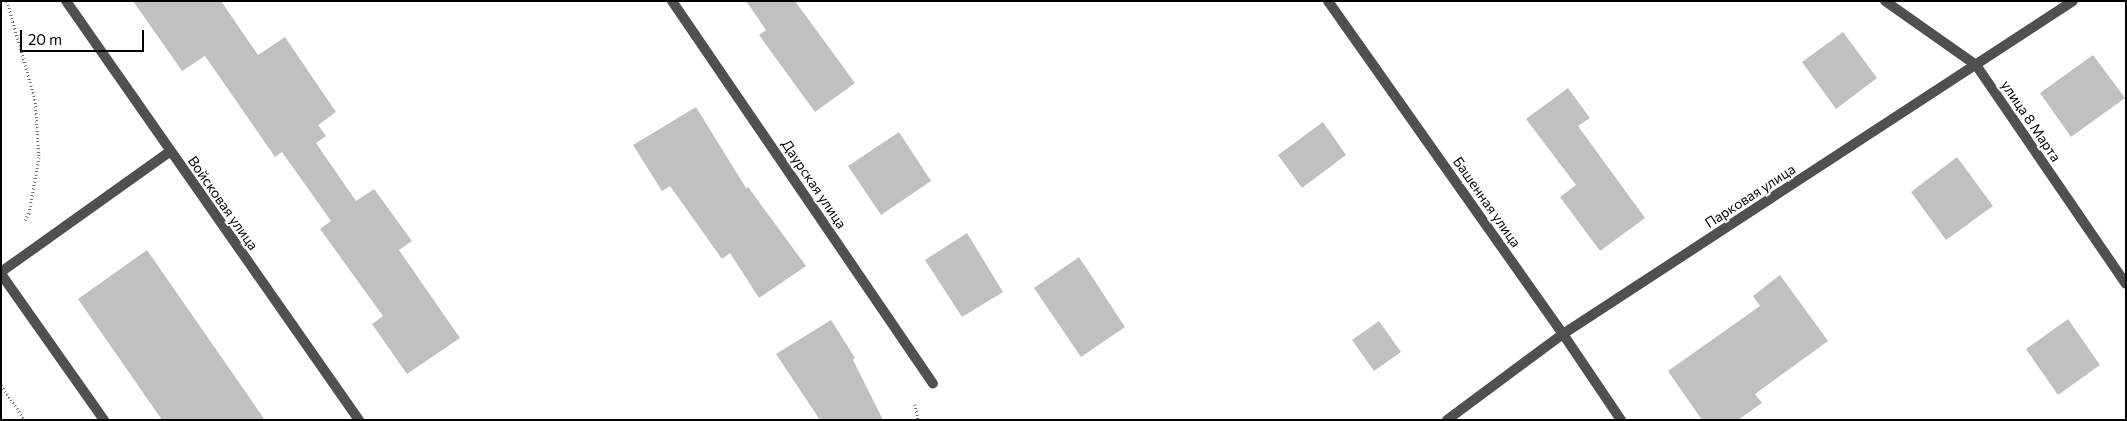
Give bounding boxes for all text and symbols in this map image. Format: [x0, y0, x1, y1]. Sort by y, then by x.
scale bar [22, 20, 146, 52]
text: 20 m [28, 30, 62, 48]
street label: улица 8 Марта [1998, 77, 2064, 165]
street label: Даурская улица [778, 136, 850, 232]
street label: Войсковая улица [184, 153, 262, 253]
street label: Башенная улица [1450, 154, 1524, 250]
street label: Парковая улица [1702, 161, 1798, 231]

